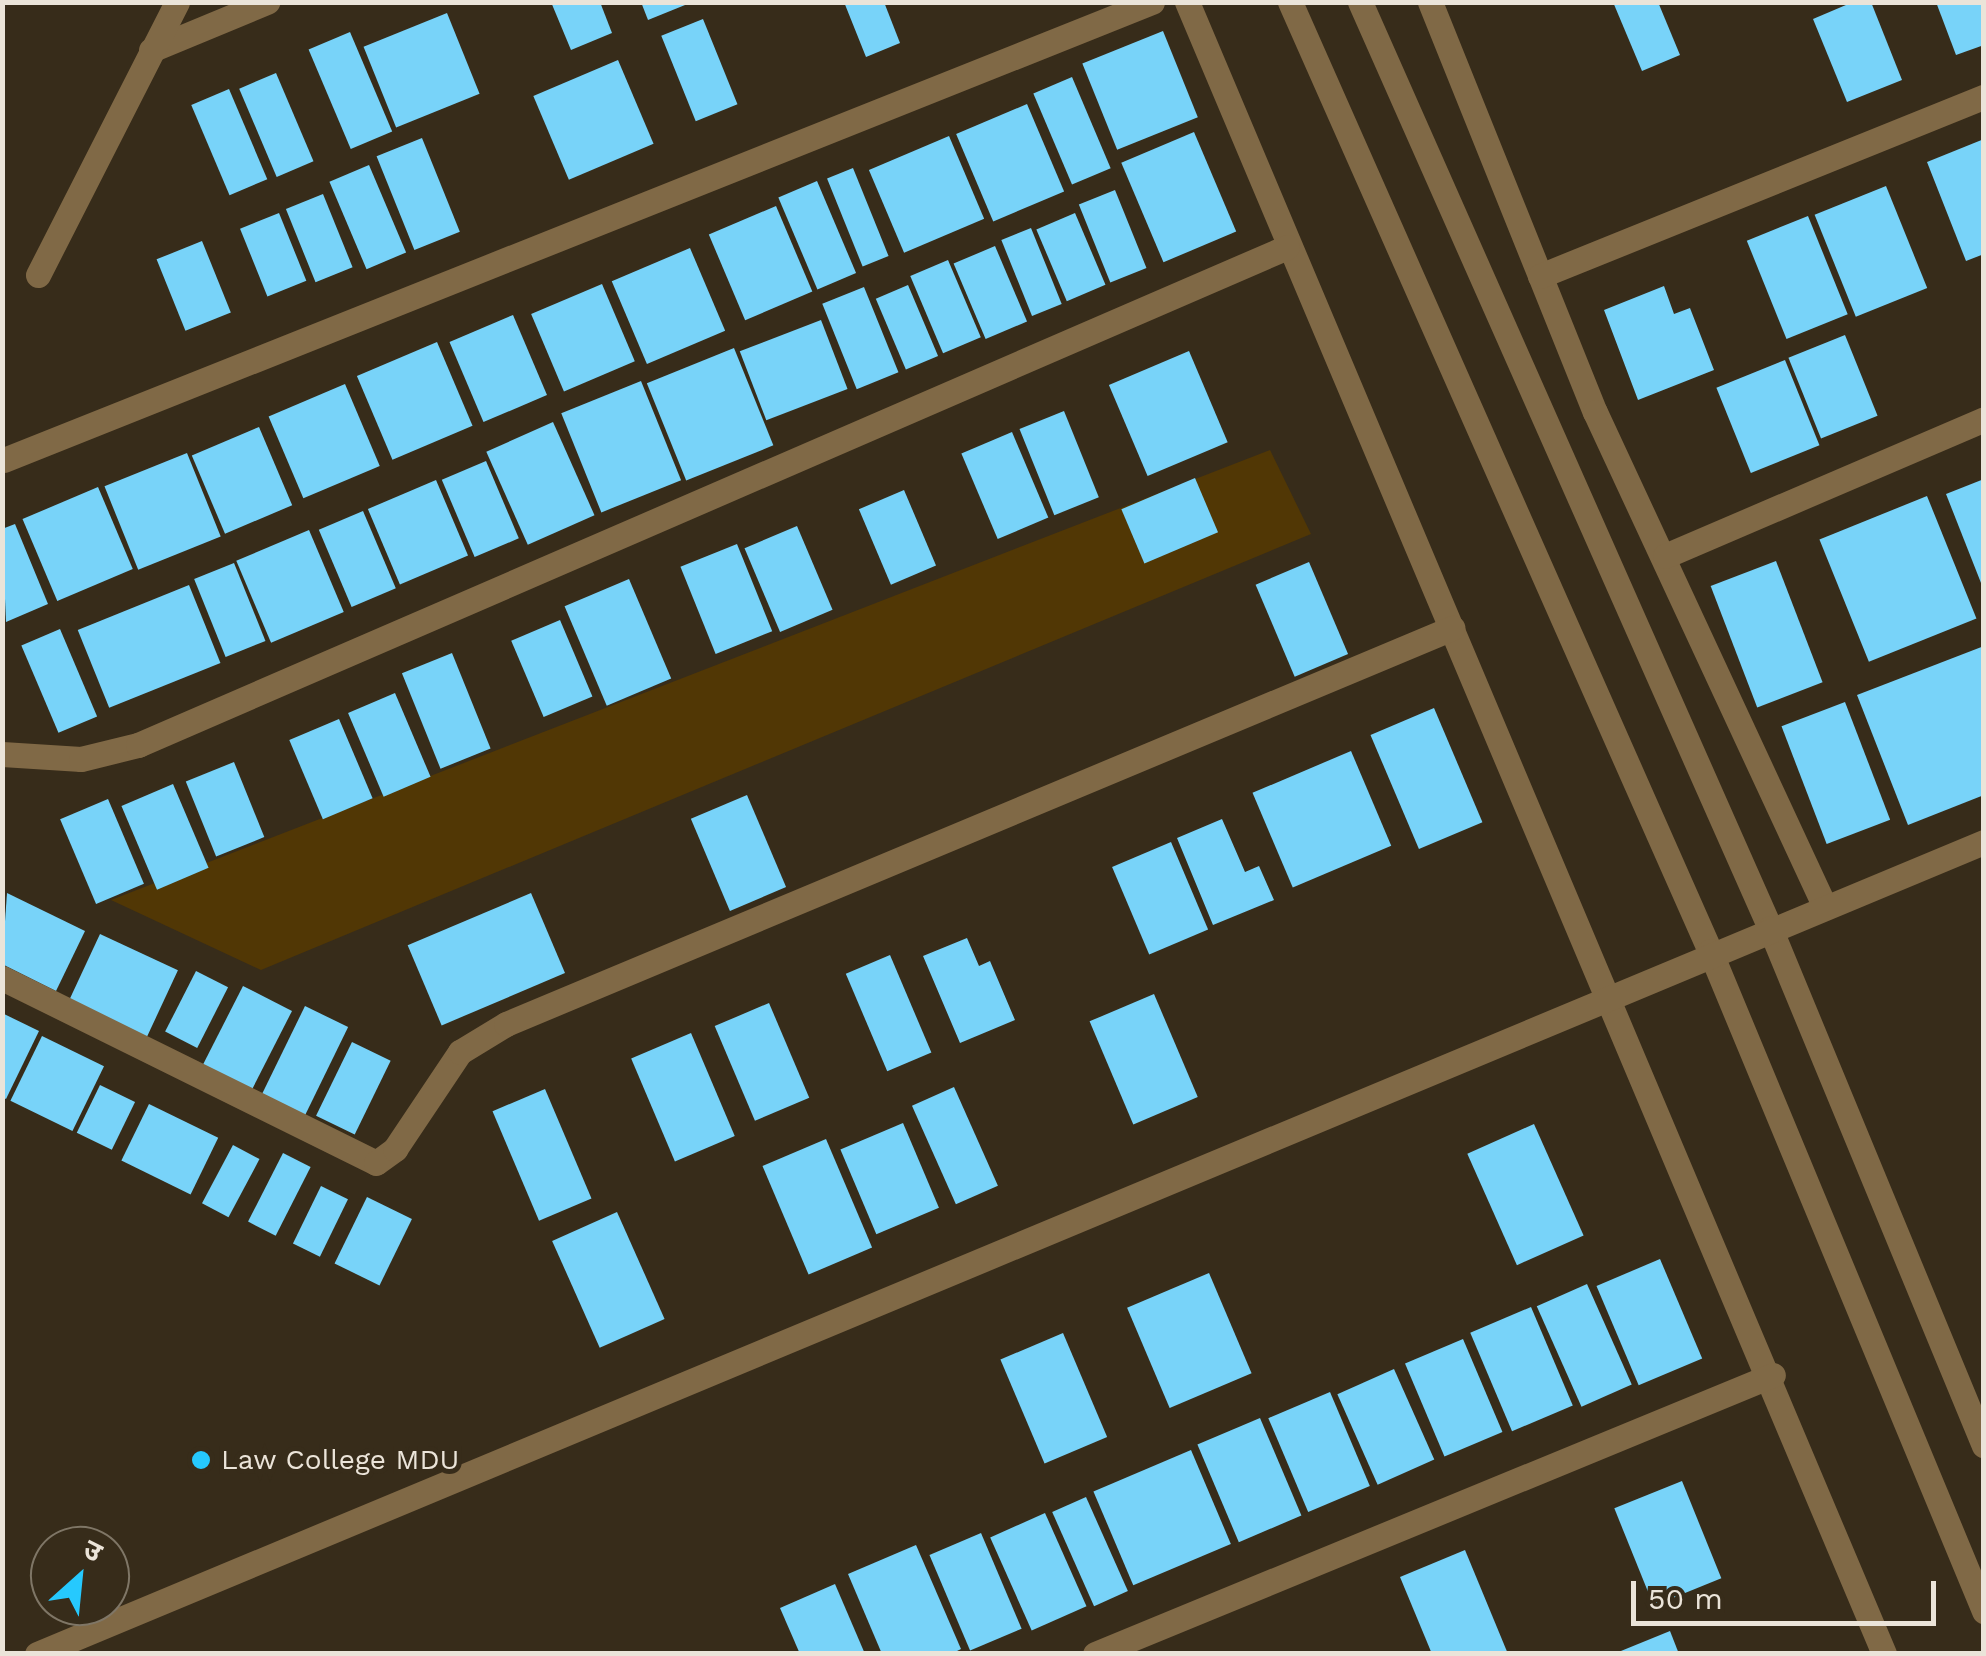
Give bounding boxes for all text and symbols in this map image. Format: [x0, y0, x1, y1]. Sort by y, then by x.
place label: Law College MDU [221, 1443, 460, 1477]
marker: Law College MDU [190, 1449, 212, 1471]
north arrow [30, 1526, 130, 1626]
text: उ [78, 1532, 108, 1569]
scale bar [1636, 1561, 1941, 1623]
text: 50 m [1648, 1581, 1723, 1616]

